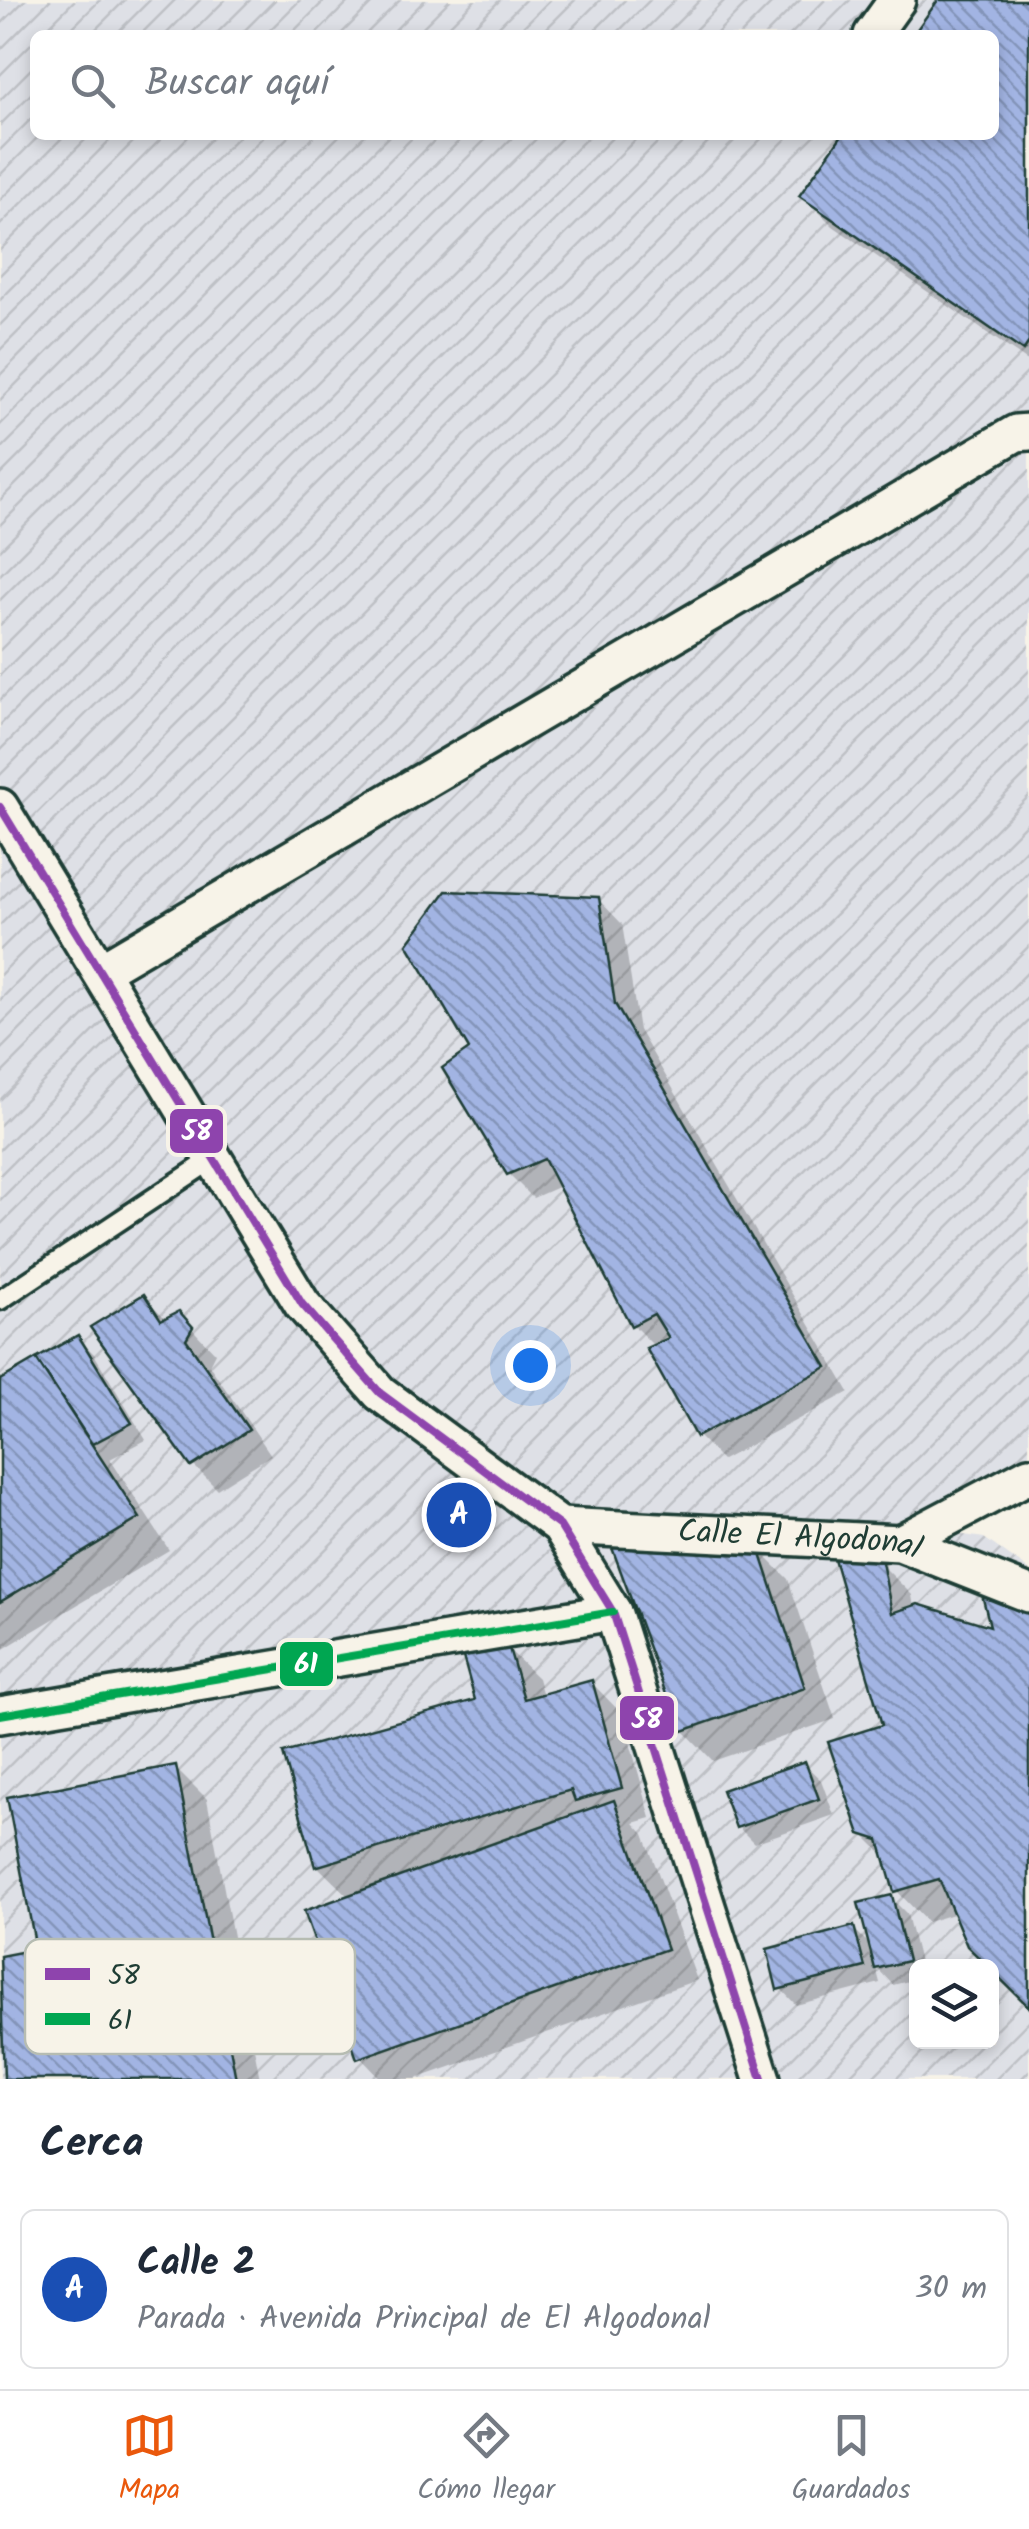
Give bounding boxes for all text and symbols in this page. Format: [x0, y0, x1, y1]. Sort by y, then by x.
search box [30, 30, 999, 140]
text: Buscar aquí [145, 55, 329, 115]
icon: search [65, 58, 120, 113]
line badge: 58 [168, 1107, 225, 1155]
text: 58 [181, 1110, 213, 1155]
your location [505, 1340, 556, 1391]
pin: A [426, 1478, 492, 1552]
street label: Calle El Algodonal [677, 1506, 930, 1575]
line badge: 61 [278, 1640, 335, 1688]
text: 61 [294, 1643, 318, 1688]
line badge: 58 [618, 1694, 676, 1742]
text: 58 [631, 1698, 663, 1743]
legend [25, 1939, 355, 2054]
text: 58 [108, 1954, 140, 1999]
map controls [909, 1959, 999, 2049]
button: layers [909, 1959, 999, 2049]
text: 61 [108, 1999, 132, 2044]
text: Cerca [40, 2111, 144, 2178]
text: Calle 2 [137, 2234, 255, 2294]
text: A [64, 2264, 85, 2315]
text: 30 m [914, 2264, 987, 2315]
text: Parada · Avenida Principal de El Algodonal [137, 2294, 710, 2345]
tab: Mapa [118, 2408, 180, 2513]
tab: Cómo llegar [417, 2408, 555, 2513]
tab: Guardados [792, 2408, 911, 2513]

